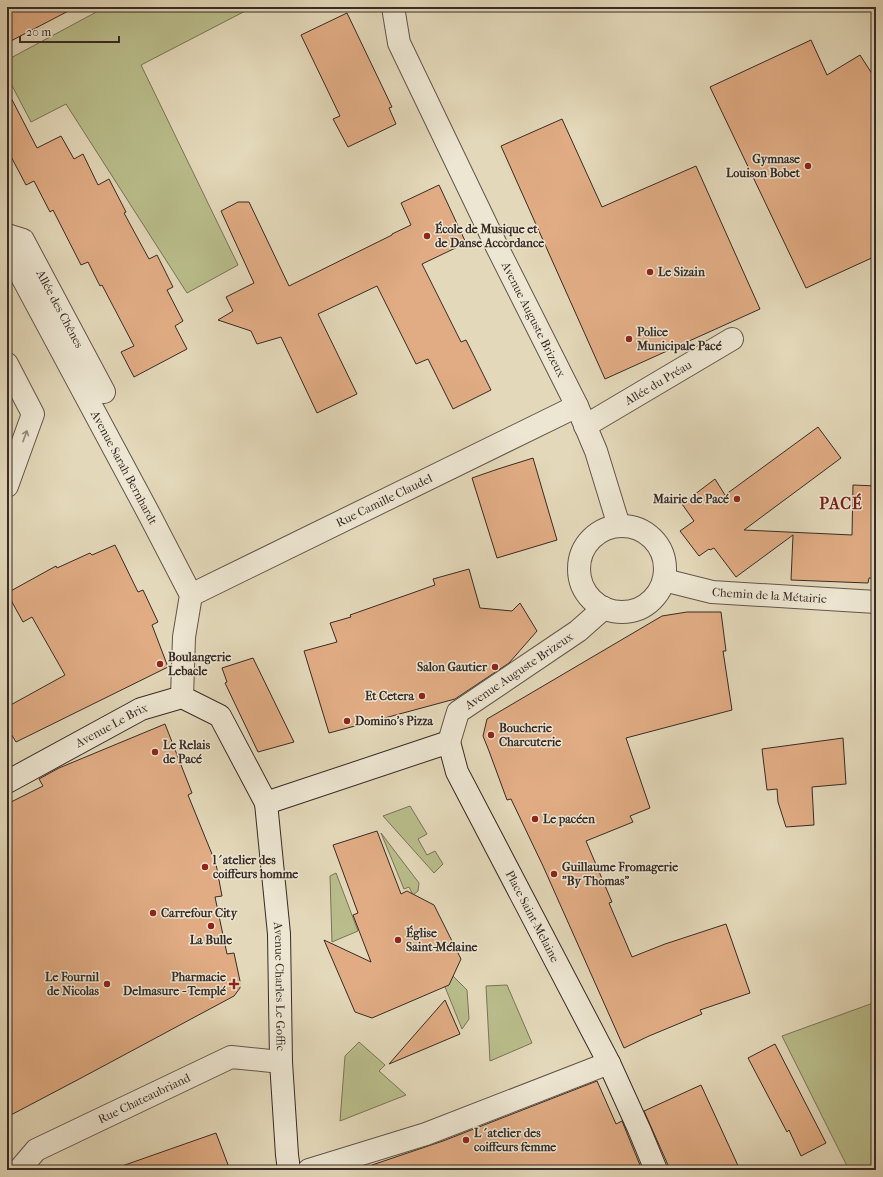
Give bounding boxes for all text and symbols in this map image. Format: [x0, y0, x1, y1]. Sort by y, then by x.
scale bar [20, 18, 119, 44]
text: 20 m [26, 25, 51, 39]
place label: Gymnase Louison Bobet [726, 152, 801, 180]
marker: Gymnase Louison Bobet [803, 161, 813, 171]
place label: École de Musique et de Danse Accordance [435, 221, 544, 250]
marker: École de Musique et de Danse Accordance [422, 231, 432, 241]
street label: Avenue Auguste Brizeux [498, 259, 569, 380]
place label: Le Sizain [658, 265, 706, 279]
street label: Allée des Chênes [33, 267, 87, 351]
marker: Le Sizain [645, 267, 655, 277]
place label: Police Municipale Pacé [636, 325, 722, 354]
marker: Police Municipale Pacé [624, 334, 634, 344]
street label: Allée du Préau [621, 357, 694, 408]
street label: Avenue Sarah Bernhardt [87, 407, 161, 528]
one-way arrow [22, 429, 29, 442]
street label: Rue Camille Claudel [334, 471, 435, 530]
place label: Mairie de Pacé [652, 492, 729, 506]
district label: PACÉ [819, 493, 863, 513]
marker: Mairie de Pacé [732, 494, 742, 504]
street label: Chemin de la Métairie [712, 585, 827, 606]
street label: Avenue Auguste Brizeux [462, 629, 576, 713]
place label: Boulangerie Lebacle [168, 650, 231, 678]
marker: Boulangerie Lebacle [155, 659, 165, 669]
place label: Salon Gautier [417, 660, 488, 674]
marker: Salon Gautier [490, 662, 500, 672]
place label: Et Cetera [365, 689, 414, 703]
marker: Et Cetera [417, 691, 427, 701]
street label: Avenue Le Brix [72, 700, 150, 751]
place label: Domino's Pizza [355, 714, 434, 728]
marker: Domino's Pizza [342, 716, 352, 726]
place label: Boucherie Charcuterie [499, 721, 561, 749]
marker: Boucherie Charcuterie [486, 730, 496, 740]
place label: Le Relais de Pacé [163, 738, 211, 766]
marker: Le Relais de Pacé [150, 747, 160, 757]
place label: Le pacéen [543, 812, 596, 827]
marker: Le pacéen [530, 814, 540, 824]
place label: l´atelier des coiffeurs homme [212, 853, 298, 881]
place label: Guillaume Fromagerie "By Thomas" [562, 860, 678, 889]
marker: l´atelier des coiffeurs homme [200, 862, 210, 872]
street label: Place Saint-Melaine [503, 868, 562, 965]
marker: Guillaume Fromagerie "By Thomas" [549, 869, 559, 879]
place label: Carrefour City [161, 906, 238, 921]
marker: Carrefour City [148, 908, 158, 918]
street label: Avenue Charles Le Goffic [271, 920, 288, 1051]
marker: La Bulle [206, 921, 216, 931]
place label: Église Saint-Mélaine [406, 925, 478, 954]
place label: La Bulle [190, 933, 232, 947]
marker: Église Saint-Mélaine [393, 935, 403, 945]
place label: Le Fournil de Nicolas [45, 970, 100, 998]
place label: Pharmacie Delmasure - Templé [123, 970, 226, 999]
marker: Le Fournil de Nicolas [102, 979, 112, 989]
marker: Pharmacie Delmasure - Templé [229, 979, 239, 989]
street label: Rue Chateaubriand [96, 1070, 193, 1126]
place label: L´atelier des coiffeurs femme [474, 1126, 556, 1154]
marker: L´atelier des coiffeurs femme [461, 1135, 471, 1145]

